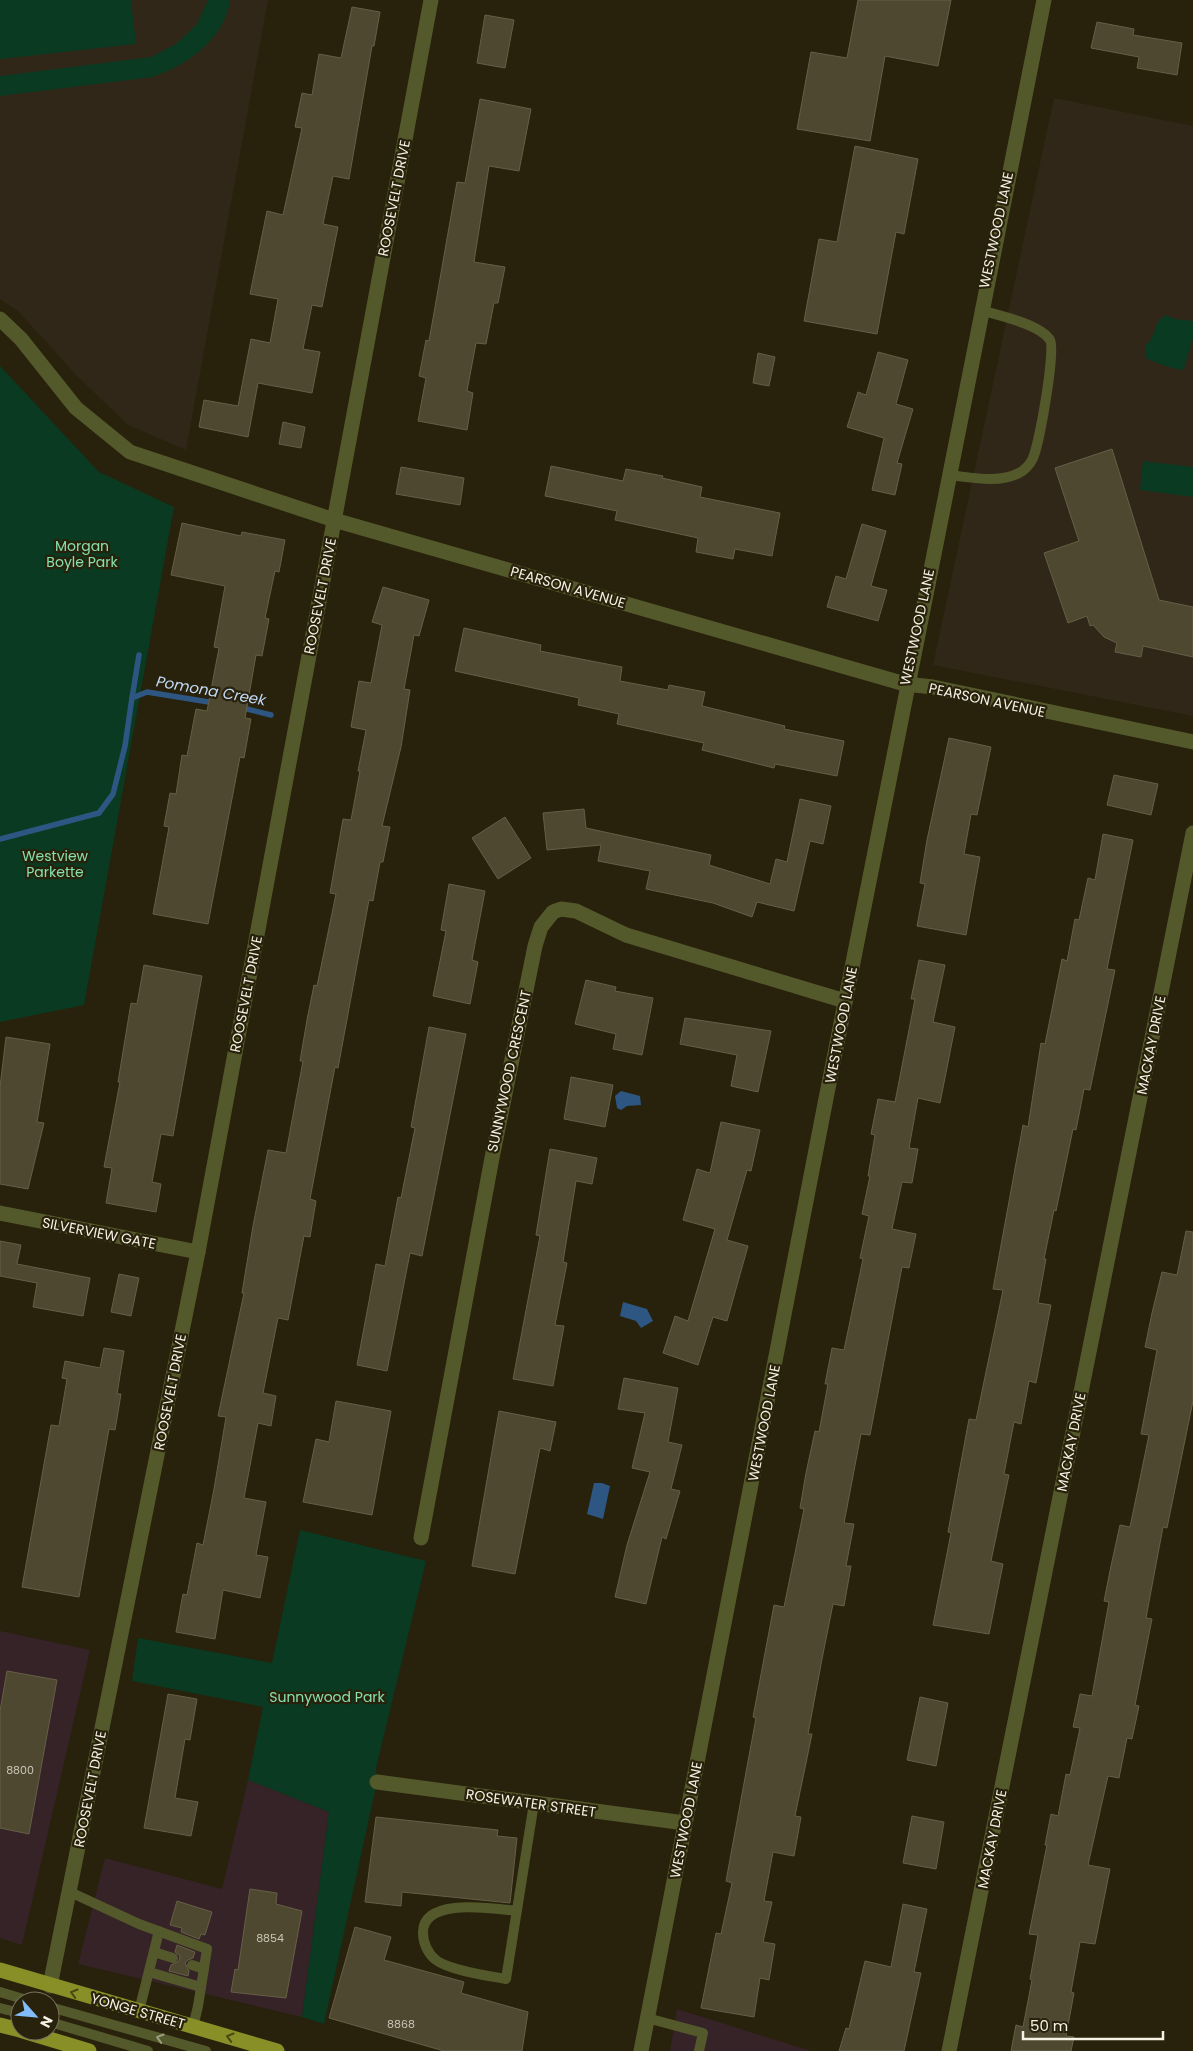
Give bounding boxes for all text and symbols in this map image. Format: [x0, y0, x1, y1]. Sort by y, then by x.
street label: ROOSEVELT DRIVE [373, 138, 415, 258]
street label: WESTWOOD LANE [974, 170, 1018, 290]
park label: Morgan Boyle Park [46, 536, 118, 572]
street label: ROOSEVELT DRIVE [299, 536, 341, 656]
street label: PEARSON AVENUE [508, 561, 628, 613]
street label: WESTWOOD LANE [895, 567, 939, 687]
water label: Pomona Creek [155, 671, 269, 711]
street label: PEARSON AVENUE [927, 678, 1047, 722]
park label: Westview Parkette [22, 846, 89, 882]
street label: ROOSEVELT DRIVE [225, 934, 267, 1054]
street label: WESTWOOD LANE [820, 965, 862, 1085]
street label: SUNNYWOOD CRESCENT [482, 988, 536, 1154]
street label: MACKAY DRIVE [1132, 994, 1170, 1096]
street label: SILVERVIEW GATE [40, 1212, 158, 1254]
street label: ROOSEVELT DRIVE [149, 1332, 191, 1452]
street label: WESTWOOD LANE [743, 1363, 785, 1483]
street label: MACKAY DRIVE [1052, 1391, 1090, 1493]
park label: Sunnywood Park [269, 1687, 386, 1707]
street label: ROOSEVELT DRIVE [69, 1729, 111, 1849]
street label: WESTWOOD LANE [665, 1760, 707, 1880]
house number: 8800 [6, 1762, 34, 1778]
street label: ROSEWATER STREET [465, 1784, 598, 1822]
street label: MACKAY DRIVE [973, 1788, 1011, 1890]
house number: 8854 [256, 1930, 284, 1946]
one-way arrow [70, 1988, 78, 1998]
street label: YONGE STREET [89, 1988, 188, 2034]
north arrow [10, 1991, 60, 2041]
scale bar [1023, 2008, 1163, 2040]
text: N [35, 2013, 58, 2031]
text: 50 m [1030, 2015, 1068, 2036]
house number: 8868 [387, 2016, 415, 2032]
one-way arrow [156, 2033, 164, 2043]
one-way arrow [226, 2033, 235, 2043]

